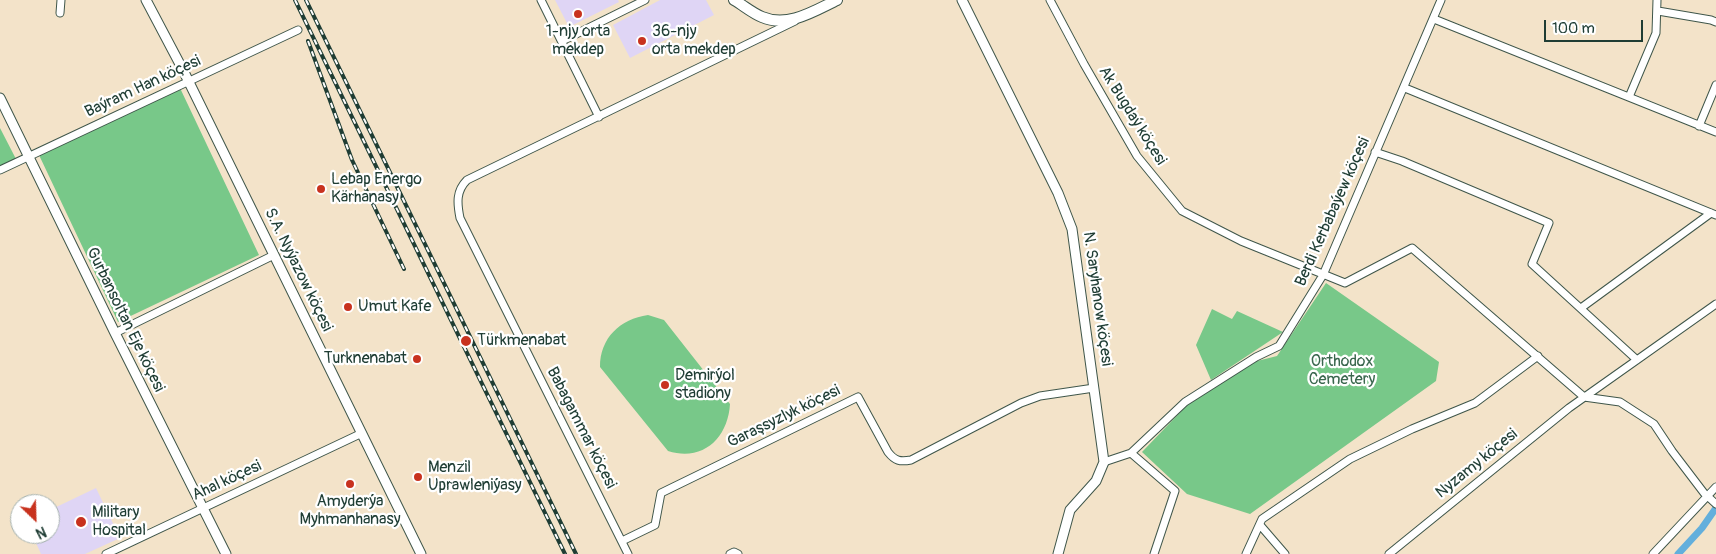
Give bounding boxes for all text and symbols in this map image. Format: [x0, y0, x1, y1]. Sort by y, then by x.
marker: 1-njy orta mekdep [572, 8, 584, 20]
scale bar [1546, 10, 1645, 42]
text: 100 m [1552, 19, 1595, 38]
place label: 1-njy orta mekdep [546, 22, 610, 60]
place label: 36-njy orta mekdep [652, 22, 736, 60]
marker: 36-njy orta mekdep [636, 35, 648, 47]
street label: Baýram Han köçesi [82, 52, 204, 122]
street label: Ak Bugdaý köçesi [1094, 63, 1170, 169]
street label: Berdi Kerbabaýew köçesi [1291, 135, 1375, 289]
place label: Lebap Energo Kärhanasy [331, 170, 422, 208]
marker: Lebap Energo Kärhanasy [315, 183, 327, 195]
street label: S.A. Nyýazow köçesi [260, 205, 336, 335]
street label: N. Saryhanow köçesi [1078, 231, 1116, 367]
street label: Gurbansoltan Eje köçesi [82, 245, 168, 395]
place label: Umut Kafe [358, 297, 431, 317]
marker: Umut Kafe [342, 301, 354, 313]
place label: Türkmenabat [477, 331, 566, 351]
marker: Türkmenabat [459, 334, 473, 348]
place label: Turknenabat [324, 349, 407, 369]
park label: Orthodox Cemetery [1309, 352, 1375, 390]
marker: Turknenabat [411, 353, 423, 365]
street label: Babagammar köçesi [542, 364, 620, 492]
place label: Demirýol stadiony [675, 366, 735, 404]
marker: Demirýol stadiony [659, 379, 671, 391]
street label: Garaşsyzlyk köçesi [724, 381, 844, 453]
street label: Nyzamy köçesi [1432, 425, 1522, 503]
street label: Ahal köçesi [189, 457, 265, 505]
place label: Menzil Uprawleniýasy [428, 458, 522, 496]
marker: Menzil Uprawleniýasy [412, 471, 424, 483]
marker: Amyderýa Myhmanhanasy [344, 478, 356, 490]
place label: Amyderýa Myhmanhanasy [299, 492, 401, 530]
north arrow [10, 494, 60, 544]
place label: Military Hospital [92, 503, 146, 541]
marker: Military Hospital [74, 515, 88, 529]
text: N [33, 523, 49, 542]

